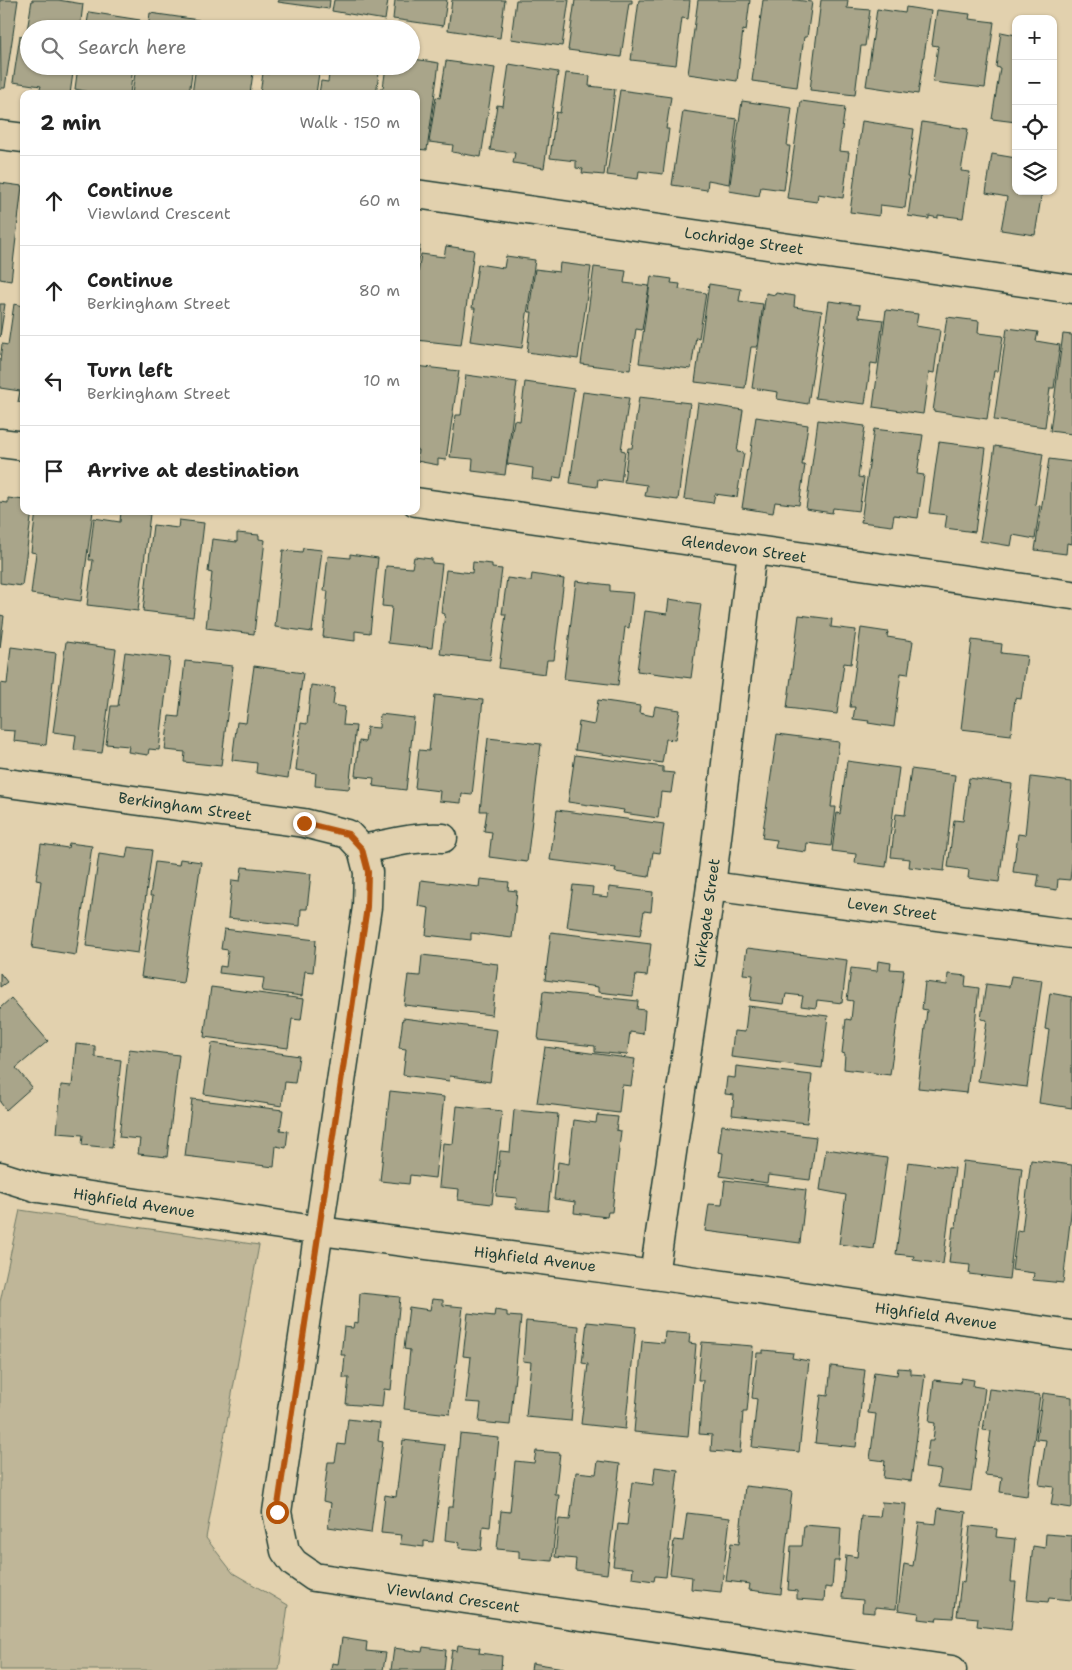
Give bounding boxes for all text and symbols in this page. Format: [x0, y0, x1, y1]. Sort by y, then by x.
map controls [1012, 15, 1057, 195]
button: + [1012, 15, 1057, 60]
search box [20, 20, 420, 75]
icon: search [38, 34, 66, 62]
text: Search here [78, 35, 187, 60]
button: − [1012, 60, 1057, 105]
button: locate [1012, 105, 1057, 150]
text: 2 min [40, 109, 101, 137]
text: Walk · 150 m [299, 112, 400, 133]
button: layers [1012, 150, 1057, 195]
text: Continue [87, 178, 173, 203]
icon: ahead [40, 187, 68, 215]
text: 60 m [359, 190, 400, 211]
text: Viewland Crescent [87, 203, 231, 224]
street label: Lochridge Street [683, 223, 805, 259]
text: Continue [87, 268, 173, 293]
icon: ahead [40, 277, 68, 305]
text: 80 m [359, 280, 400, 301]
text: Berkingham Street [87, 293, 231, 314]
text: Turn left [87, 358, 173, 383]
icon: left [40, 367, 68, 395]
text: 10 m [363, 370, 400, 391]
text: Berkingham Street [87, 383, 231, 404]
icon: arrive [40, 457, 68, 485]
text: Arrive at destination [87, 458, 299, 483]
street label: Glendevon Street [680, 530, 808, 568]
street label: Berkingham Street [117, 788, 253, 826]
route end [293, 812, 316, 835]
street label: Kirkgate Street [689, 857, 725, 969]
street label: Leven Street [846, 893, 938, 925]
street label: Highfield Avenue [72, 1183, 196, 1223]
street label: Highfield Avenue [473, 1242, 597, 1276]
street label: Highfield Avenue [874, 1298, 998, 1334]
route start [266, 1501, 289, 1524]
street label: Viewland Crescent [385, 1579, 521, 1617]

